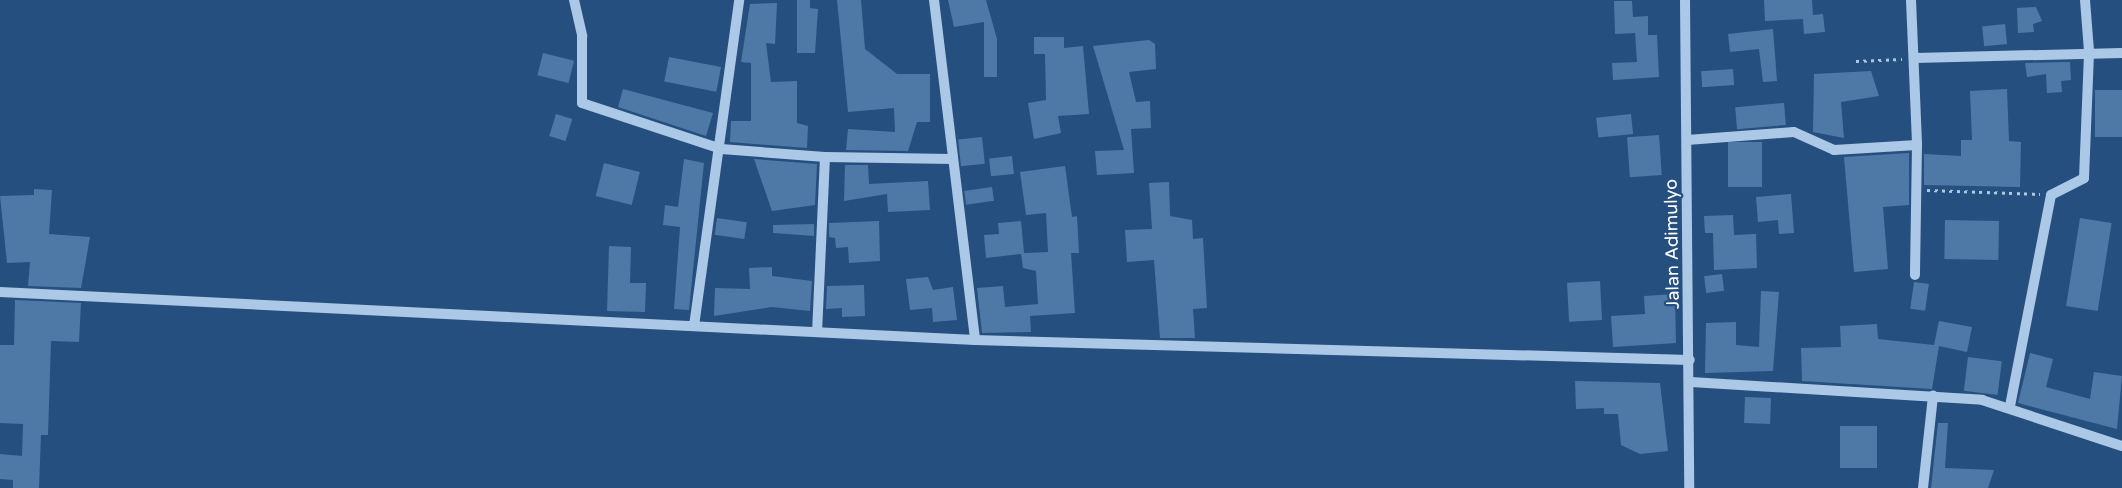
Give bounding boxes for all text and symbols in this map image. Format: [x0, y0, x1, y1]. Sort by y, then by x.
street label: Jalan Adimulyo [1660, 179, 1684, 309]

